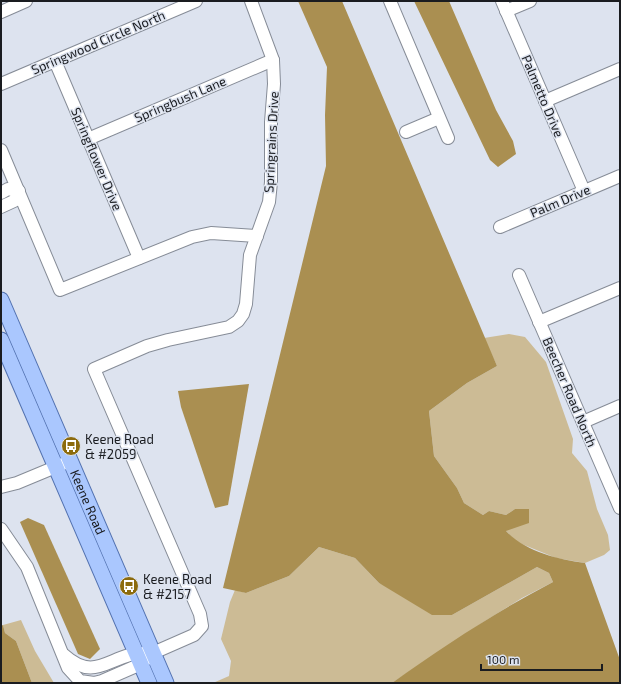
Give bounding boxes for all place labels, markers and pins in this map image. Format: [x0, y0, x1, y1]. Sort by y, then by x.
place label: Keene Road & #2059 [85, 431, 154, 462]
bus stop icon: Keene Road & #2059 [60, 435, 82, 457]
place label: Keene Road & #2157 [143, 571, 212, 602]
bus stop icon: Keene Road & #2157 [118, 575, 140, 597]

